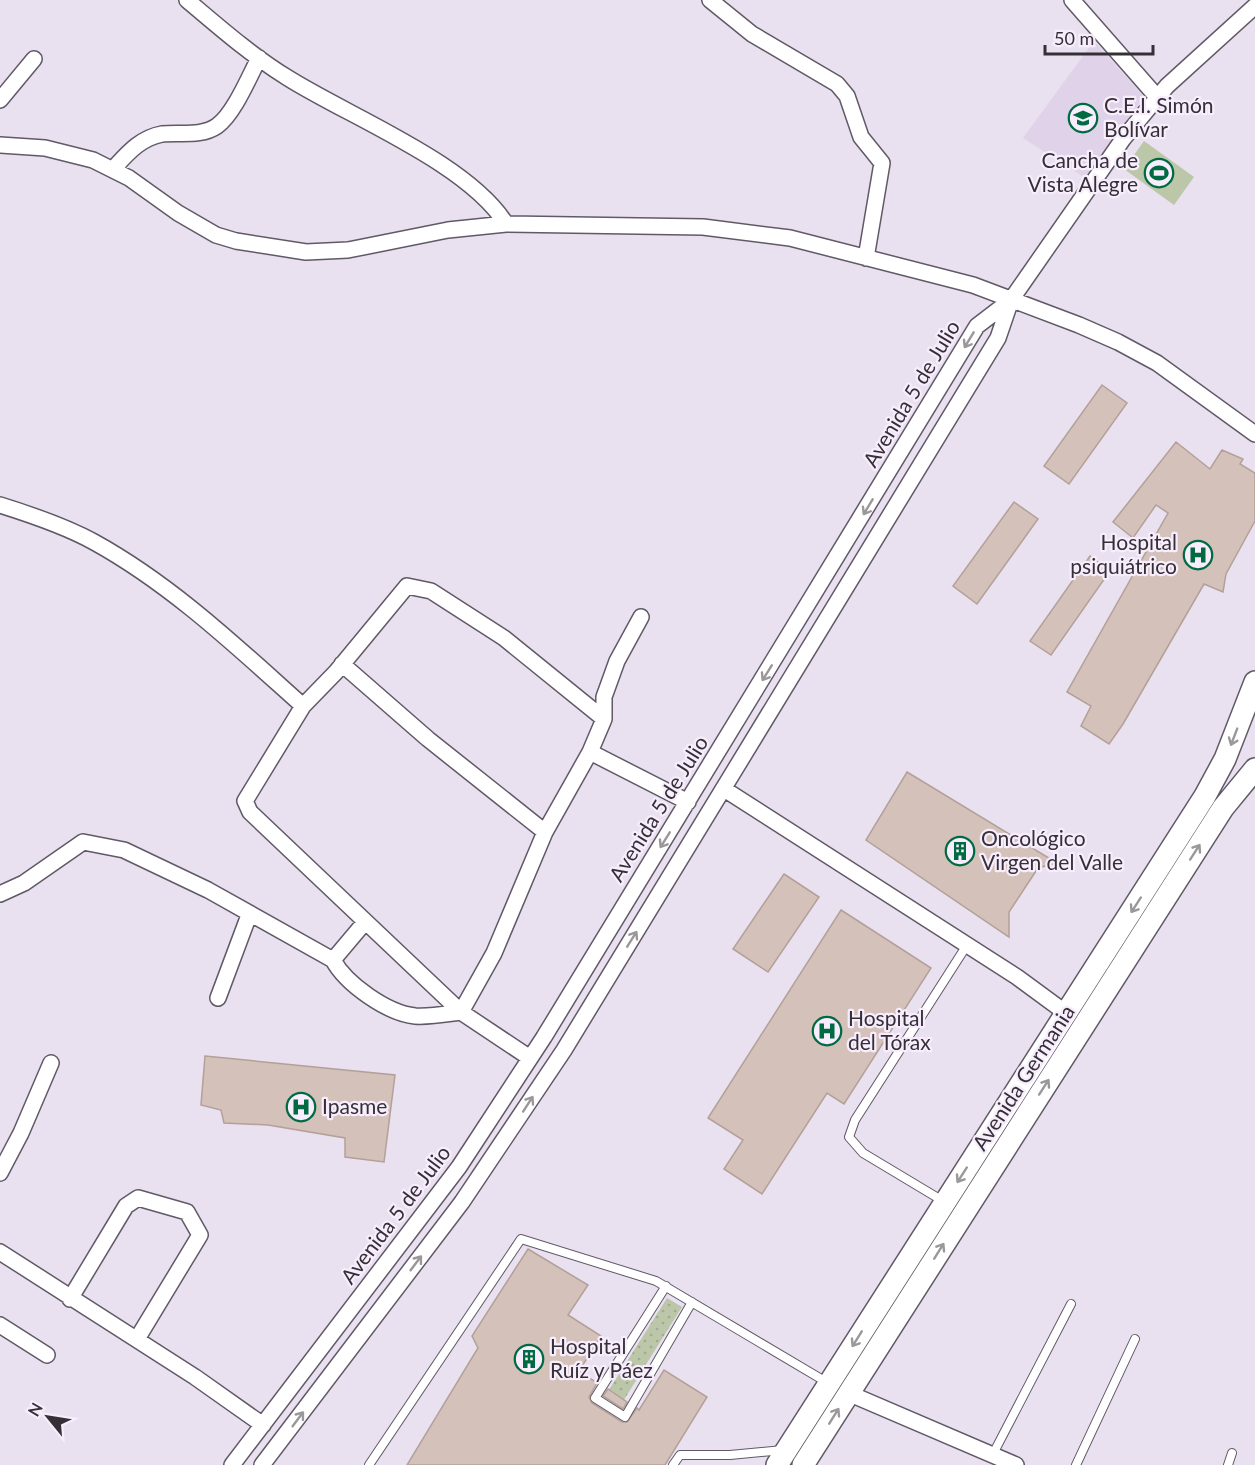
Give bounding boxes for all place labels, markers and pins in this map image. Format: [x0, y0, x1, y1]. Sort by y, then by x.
place label: C.E.I. Simón Bolívar [1104, 92, 1214, 141]
school or university icon: C.E.I. Simón Bolívar [1067, 102, 1099, 134]
place label: Cancha de Vista Alegre [1028, 147, 1138, 196]
sports icon: Cancha de Vista Alegre [1143, 157, 1175, 189]
place label: Hospital psiquiátrico [1070, 529, 1177, 578]
hospital icon: Hospital psiquiátrico [1182, 539, 1214, 571]
place label: Oncológico Virgen del Valle [981, 825, 1123, 874]
building icon: Oncológico Virgen del Valle [944, 835, 976, 867]
place label: Hospital del Tórax [848, 1005, 931, 1054]
hospital icon: Hospital del Tórax [811, 1015, 843, 1047]
hospital icon: Ipasme [285, 1091, 317, 1123]
place label: Ipasme [322, 1093, 387, 1118]
place label: Hospital Ruíz y Páez [550, 1333, 653, 1382]
building icon: Hospital Ruíz y Páez [513, 1343, 545, 1375]

